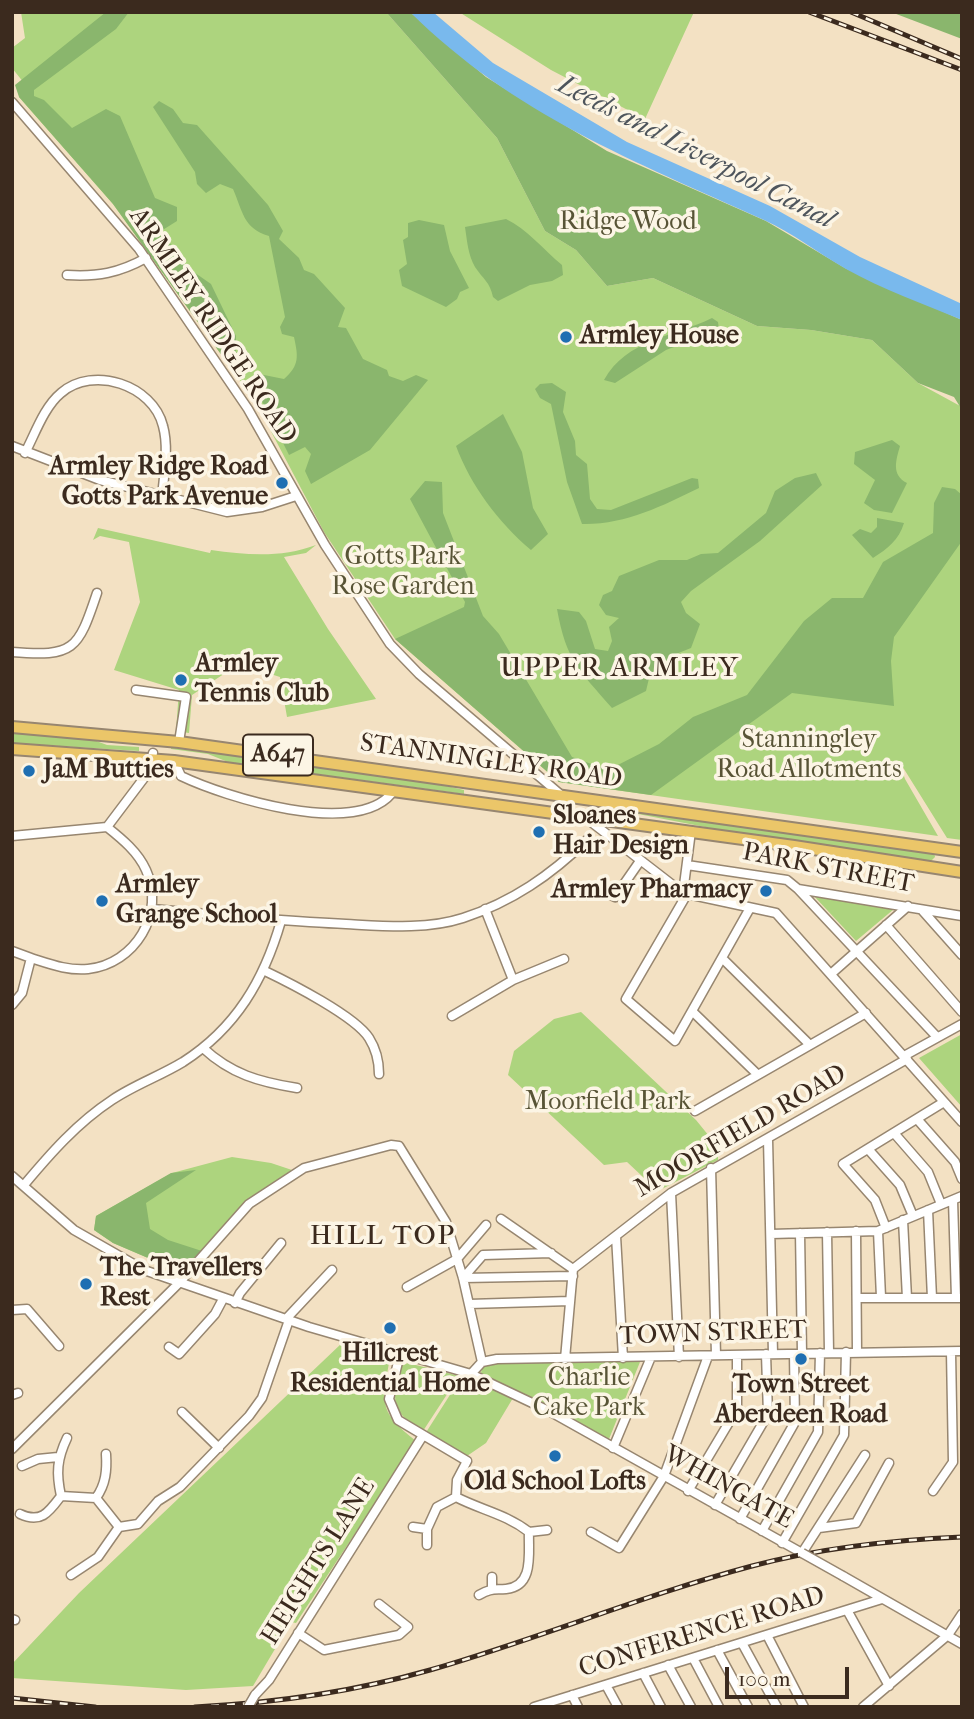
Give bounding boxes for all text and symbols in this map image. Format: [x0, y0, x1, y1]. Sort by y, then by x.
water label: Leeds and Liverpool Canal [551, 69, 839, 237]
street label: ARMLEY RIDGE ROAD [121, 202, 303, 450]
park label: Ridge Wood [559, 207, 697, 239]
place label: Armley House [580, 321, 739, 353]
marker: Armley House [558, 329, 574, 345]
place label: Armley Ridge Road Gotts Park Avenue [49, 452, 268, 514]
marker: Armley Ridge Road Gotts Park Avenue [274, 475, 290, 491]
park label: Gotts Park Rose Garden [331, 542, 475, 604]
place label: Armley Tennis Club [195, 649, 329, 710]
district label: UPPER ARMLEY [502, 652, 738, 686]
marker: Armley Tennis Club [173, 672, 189, 688]
park label: Stanningley Road Allotments [717, 725, 901, 786]
street label: STANNINGLEY ROAD [358, 728, 624, 796]
road number: A647 [243, 734, 313, 776]
place label: JaM Butties [43, 755, 174, 787]
marker: JaM Butties [21, 763, 37, 779]
place label: Sloanes Hair Design [553, 801, 689, 862]
marker: Sloanes Hair Design [531, 824, 547, 840]
street label: PARK STREET [740, 837, 916, 901]
place label: Armley Grange School [116, 870, 278, 931]
place label: Armley Pharmacy [551, 875, 752, 907]
marker: Armley Pharmacy [758, 883, 774, 899]
marker: Armley Grange School [94, 893, 110, 909]
street label: MOORFIELD ROAD [630, 1059, 852, 1205]
park label: Moorfield Park [525, 1087, 691, 1119]
district label: HILL TOP [311, 1220, 455, 1254]
place label: The Travellers Rest [100, 1253, 262, 1314]
marker: The Travellers Rest [78, 1276, 94, 1292]
street label: TOWN STREET [619, 1315, 807, 1353]
marker: Hillcrest Residential Home [382, 1320, 398, 1336]
place label: Hillcrest Residential Home [290, 1339, 490, 1400]
marker: Town Street Aberdeen Road [793, 1351, 809, 1367]
park label: Charlie Cake Park [533, 1363, 645, 1424]
place label: Town Street Aberdeen Road [715, 1370, 887, 1432]
street label: WHINGATE [658, 1440, 798, 1536]
marker: Old School Lofts [547, 1448, 563, 1464]
place label: Old School Lofts [464, 1467, 646, 1499]
street label: HEIGHTS LANE [255, 1473, 383, 1651]
street label: CONFERENCE ROAD [575, 1581, 829, 1685]
scale bar [729, 1652, 853, 1696]
text: 100 m [738, 1667, 791, 1691]

